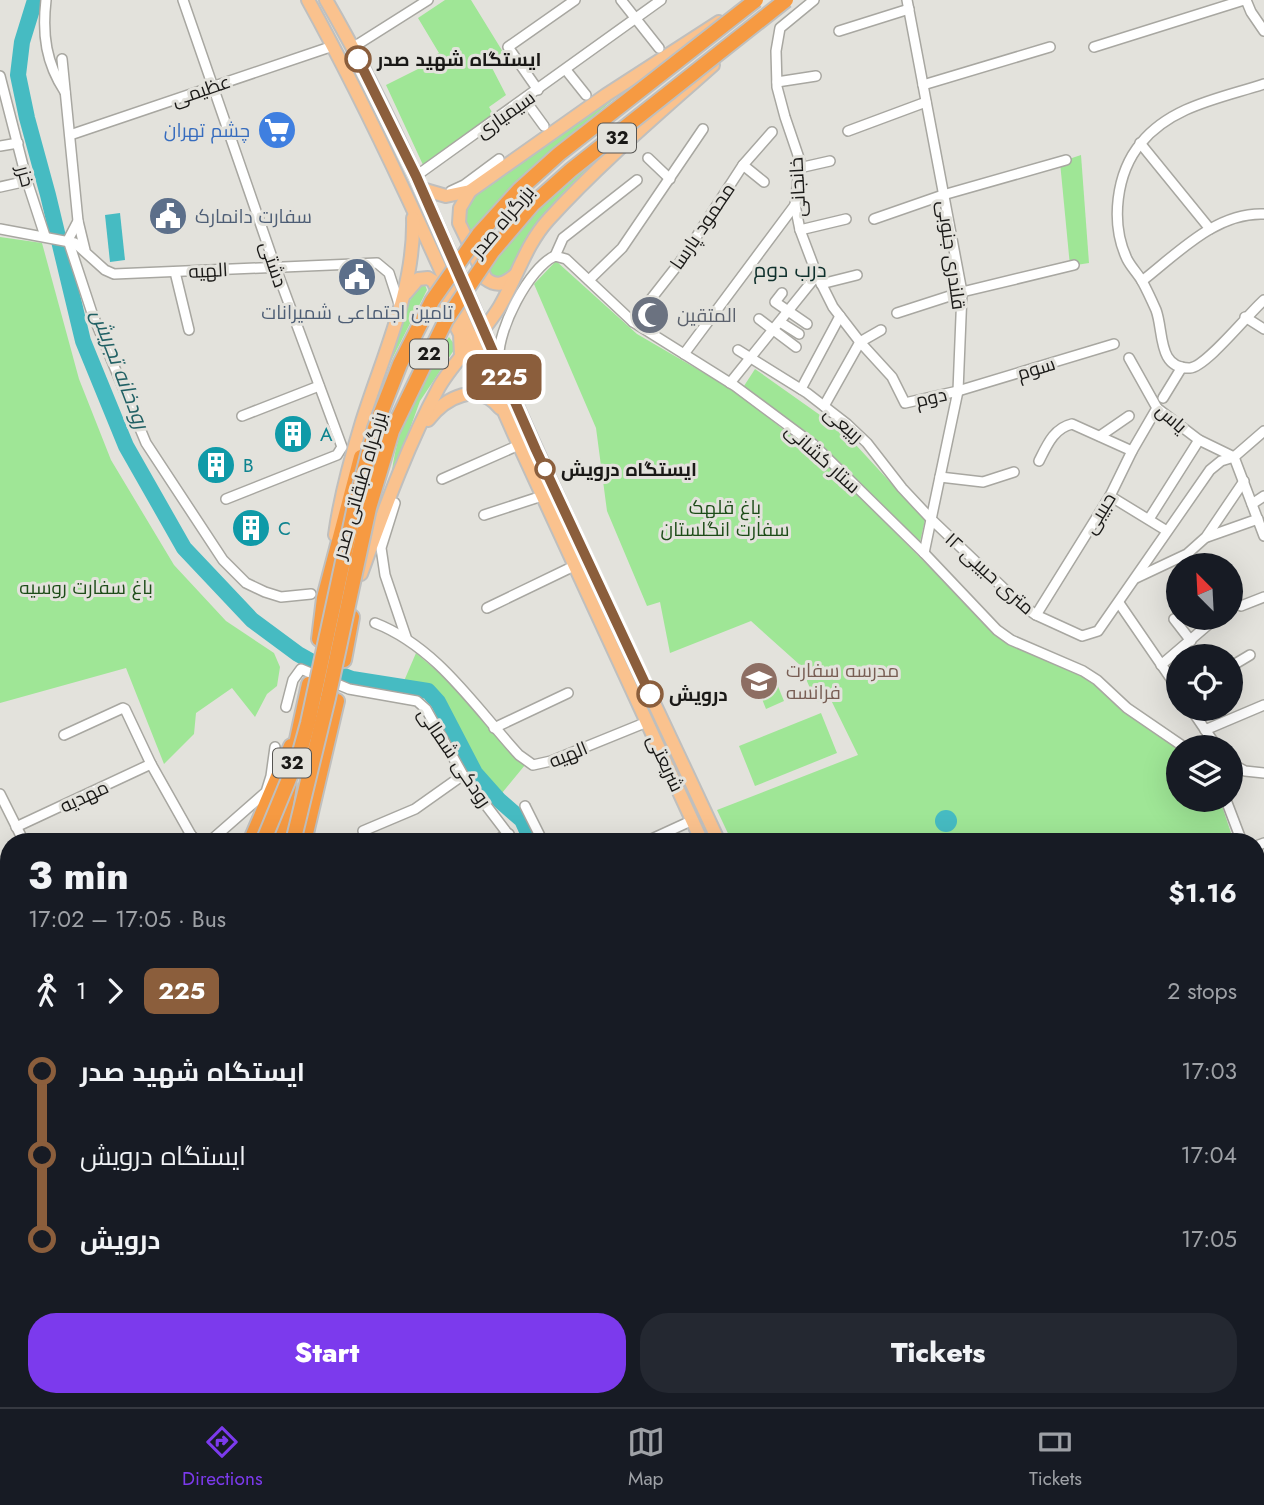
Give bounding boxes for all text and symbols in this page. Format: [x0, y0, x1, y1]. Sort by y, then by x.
marker: ایستگاه شهید صدر [345, 46, 371, 72]
place label: ایستگاه شهید صدر [376, 46, 541, 73]
street label: عظیمی [168, 68, 234, 113]
street label: سیمیاری [470, 84, 541, 145]
supermarket icon: چشم تهران [256, 109, 298, 151]
place label: چشم تهران [164, 117, 250, 144]
road number: 32 [598, 124, 636, 153]
street label: خانجانی [782, 156, 813, 218]
street label: خزر [9, 161, 41, 190]
street label: محمود پارسا [663, 178, 741, 275]
street label: بزرگراه صدر [463, 179, 541, 264]
public building icon: سفارت دانمارک [147, 195, 189, 237]
street label: قلندری جنوبی [930, 199, 973, 311]
place label: سفارت دانمارک [195, 203, 312, 230]
street label: دشتی [253, 237, 294, 291]
district label: درب دوم [753, 255, 827, 285]
street label: الهیه [188, 256, 228, 285]
public building icon: تامین اجتماعی شمیرانات [336, 256, 378, 298]
mosque icon: المتقین [629, 294, 671, 336]
place label: تامین اجتماعی شمیرانات [261, 299, 453, 326]
place label: المتقین [677, 302, 737, 329]
water label: رودخانه تجریش [84, 305, 157, 434]
road number: 22 [410, 340, 448, 368]
street label: سوم [1014, 350, 1059, 387]
line badge: 225 [464, 354, 544, 400]
text: 225 [481, 359, 527, 394]
street label: دوم [913, 381, 949, 414]
street label: یاس [1150, 397, 1193, 440]
street label: ربیعی [818, 400, 869, 449]
street label: بزرگراه طبقاتی صدر [325, 408, 393, 563]
building icon: A [272, 413, 314, 455]
street label: ستار کشانی [779, 417, 866, 500]
place label: A [320, 421, 333, 448]
building icon: B [195, 444, 237, 486]
place label: B [243, 452, 254, 479]
place label: ایستگاه درویش [561, 456, 697, 483]
marker: ایستگاه درویش [535, 459, 555, 479]
street label: حبیبی [1076, 487, 1122, 539]
park label: باغ قلهک سفارت انگلستان [661, 494, 789, 543]
building icon: C [230, 507, 272, 549]
place label: C [278, 515, 291, 542]
street label: ۱۲ متری حبیبی [939, 526, 1040, 621]
north arrow [1166, 553, 1242, 630]
map controls [1166, 553, 1243, 812]
park label: باغ سفارت روسیه [19, 574, 153, 601]
button: locate [1166, 644, 1243, 721]
place label: مدرسه سفارت فرانسه [786, 657, 899, 706]
school or university icon: مدرسه سفارت فرانسه [738, 660, 780, 702]
marker: درویش [637, 681, 663, 707]
place label: درویش [669, 681, 728, 708]
street label: رودکی شمالی [411, 702, 498, 813]
street label: شریعتی [640, 730, 691, 796]
street label: الهیه [545, 735, 592, 774]
button: layers [1166, 735, 1243, 812]
road number: 32 [273, 748, 311, 778]
street label: مهدیه [55, 773, 113, 819]
text: 3 min [28, 848, 129, 903]
text: $1.16 [1169, 874, 1237, 912]
text: 17:02 – 17:05 · Bus [28, 902, 226, 936]
icon: walk [28, 972, 66, 1010]
icon: forward [96, 972, 134, 1010]
text: 225 [158, 973, 205, 1008]
text: 1 [76, 974, 86, 1008]
text: 2 stops [1167, 974, 1237, 1008]
text: ایستگاه شهید صدر [80, 1053, 305, 1091]
text: 17:03 [1181, 1054, 1237, 1088]
text: ایستگاه درویش [80, 1137, 246, 1175]
text: 17:04 [1180, 1138, 1237, 1172]
text: درویش [80, 1221, 160, 1259]
text: 17:05 [1181, 1222, 1237, 1256]
button: Start [28, 1313, 626, 1393]
button: Tickets [640, 1313, 1237, 1393]
tab: Directions [182, 1423, 263, 1492]
tab: Map [627, 1423, 665, 1492]
tab: Tickets [1029, 1423, 1082, 1492]

